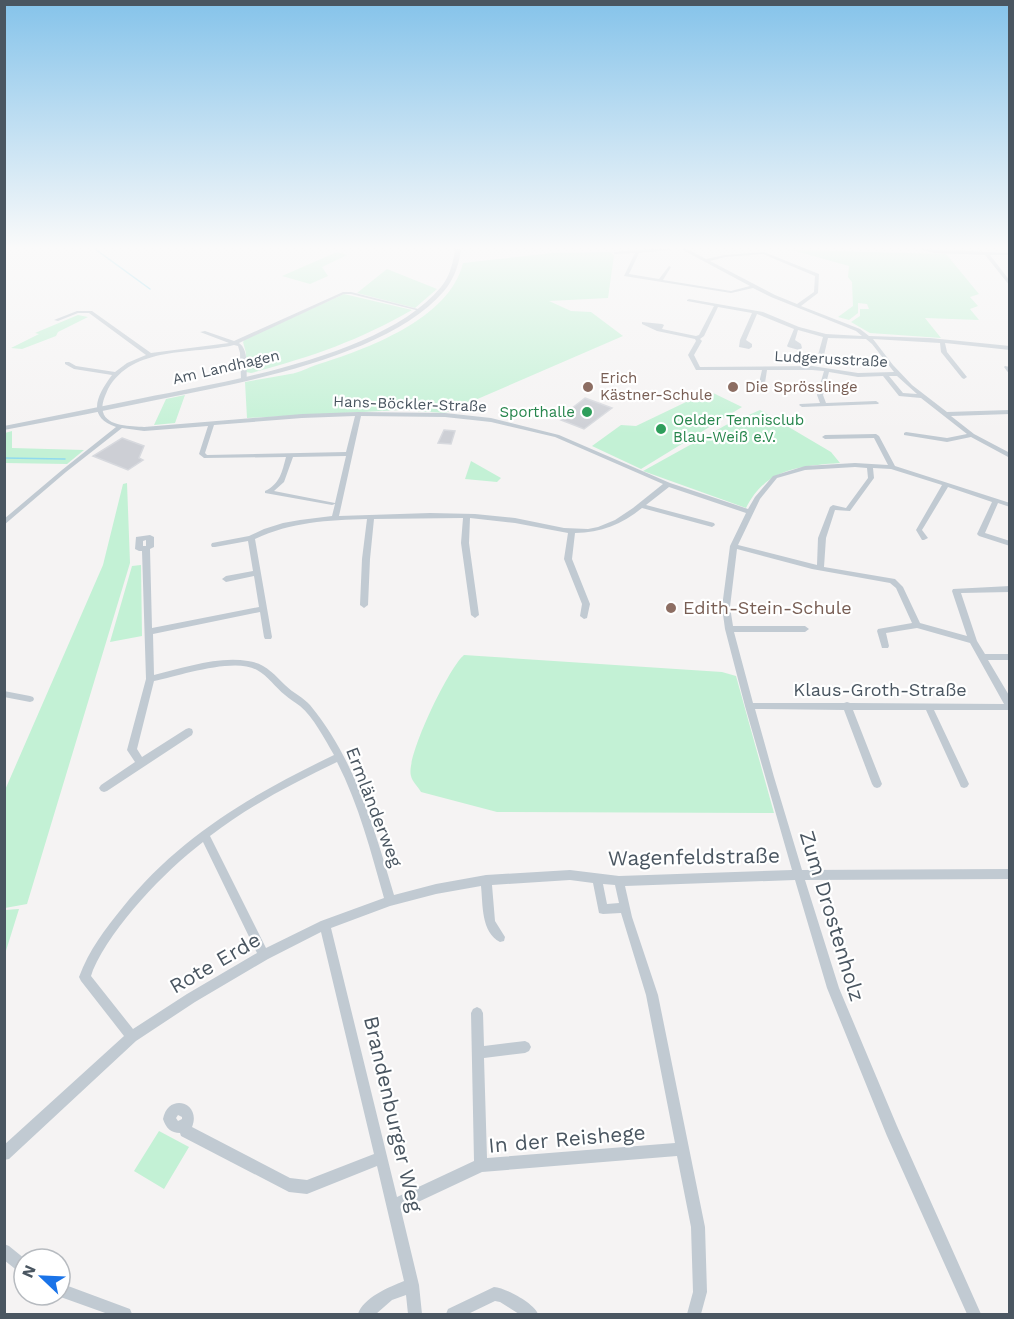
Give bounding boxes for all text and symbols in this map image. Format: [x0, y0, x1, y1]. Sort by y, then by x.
street label: Am Landhagen [171, 346, 281, 388]
street label: Ludgerusstraße [774, 347, 888, 371]
place label: Erich Kästner-Schule [600, 369, 712, 404]
place label: Die Sprösslinge [745, 378, 858, 396]
marker: Erich Kästner-Schule [581, 380, 595, 394]
marker: Die Sprösslinge [726, 380, 740, 394]
street label: Hans-Böckler-Straße [333, 392, 487, 416]
place label: Sporthalle [499, 403, 575, 421]
marker: Sporthalle [580, 405, 594, 419]
place label: Oelder Tennisclub Blau-Weiß e.V. [673, 411, 804, 446]
marker: Oelder Tennisclub Blau-Weiß e.V. [654, 422, 668, 436]
place label: Edith-Stein-Schule [683, 597, 852, 618]
marker: Edith-Stein-Schule [664, 601, 678, 615]
street label: Klaus-Groth-Straße [793, 679, 967, 700]
street label: Ermländerweg [342, 744, 407, 870]
street label: Zum Drostenholz [795, 828, 870, 1004]
street label: Wagenfeldstraße [608, 842, 780, 871]
street label: Rote Erde [165, 926, 265, 999]
street label: Brandenburger Weg [359, 1014, 428, 1215]
street label: In der Reishege [487, 1119, 647, 1158]
north arrow [12, 1247, 72, 1307]
text: N [18, 1262, 40, 1281]

